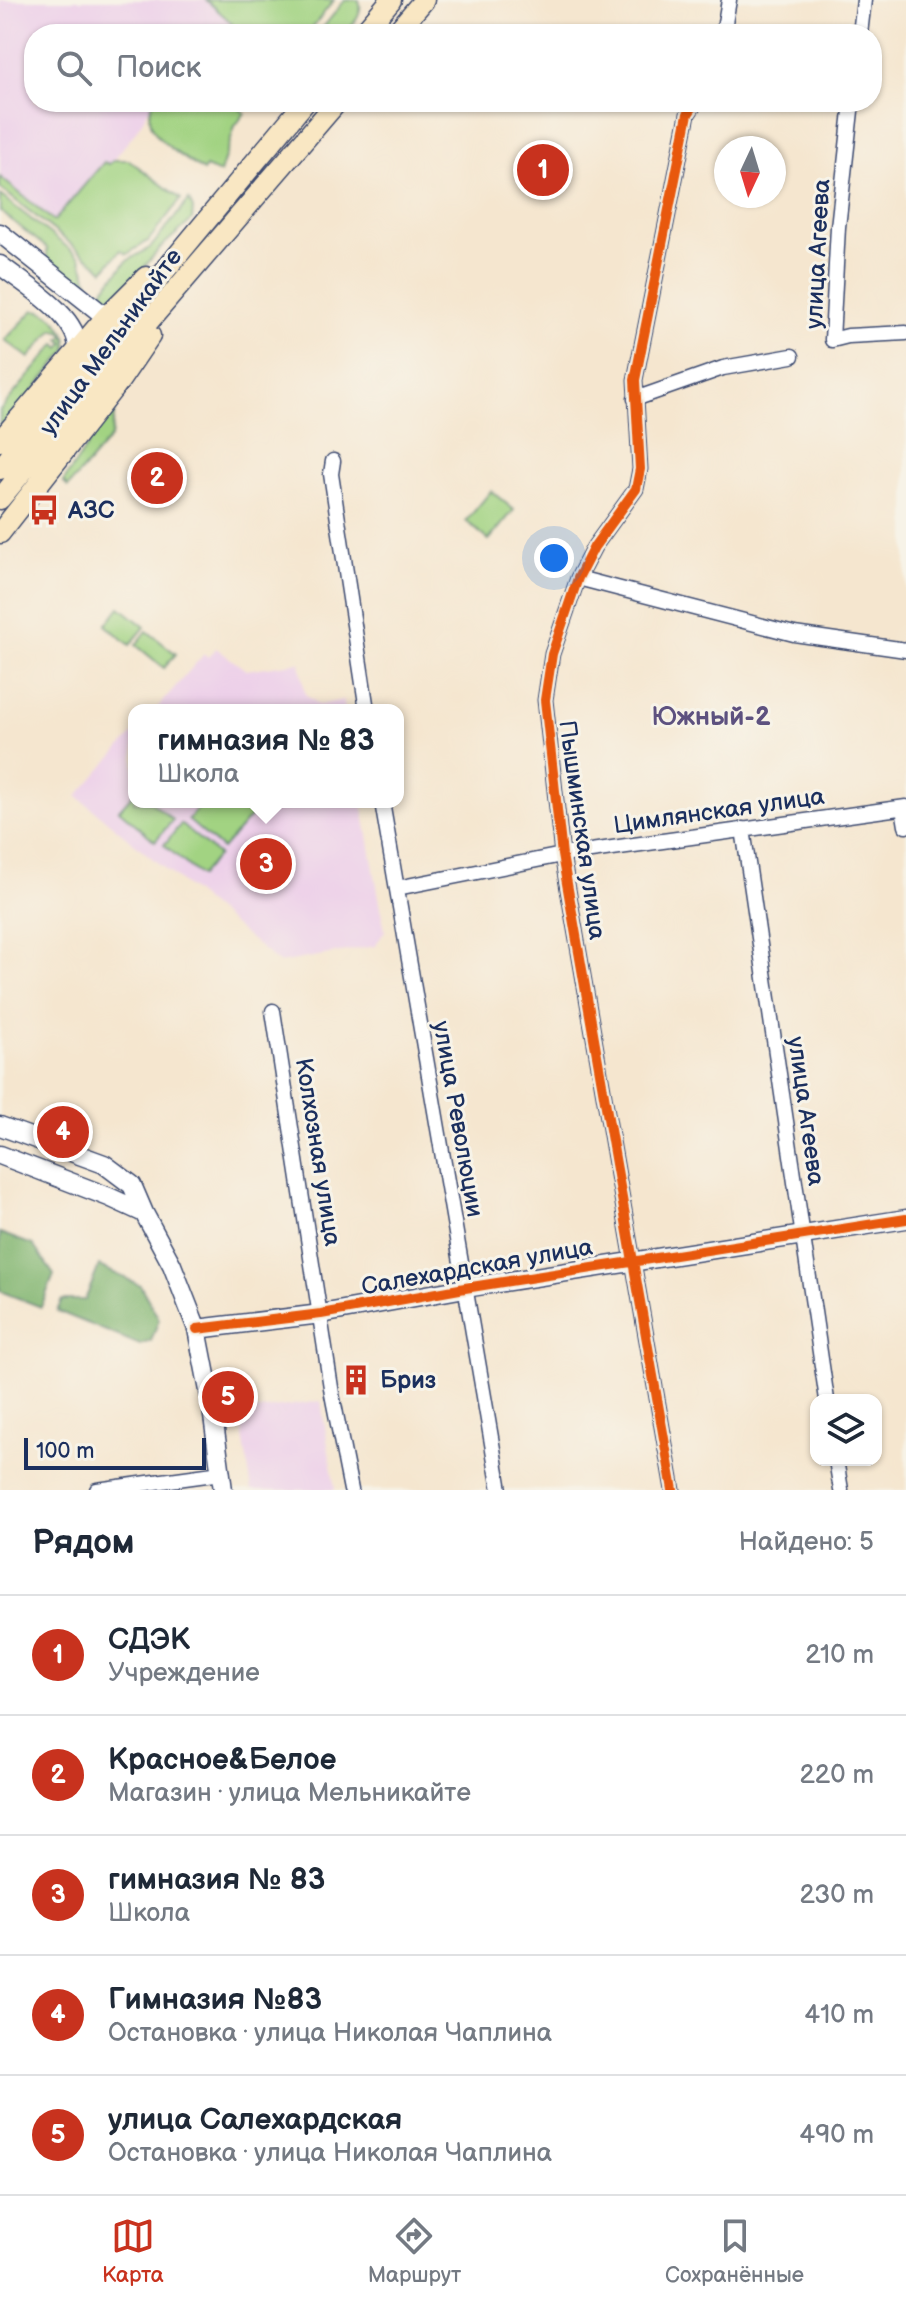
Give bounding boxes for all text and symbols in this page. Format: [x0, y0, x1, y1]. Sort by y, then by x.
search box [24, 24, 882, 112]
icon: search [52, 46, 96, 90]
text: Поиск [116, 50, 202, 86]
north arrow [714, 136, 786, 208]
pin: 1 [517, 140, 569, 200]
street label: улица Агеева [800, 178, 836, 330]
street label: улица Мельникайте [34, 243, 188, 441]
pin: 2 [131, 448, 183, 508]
bus stop icon: АЗС [27, 493, 61, 527]
place label: АЗС [67, 496, 115, 525]
your location [534, 538, 574, 578]
district label: Южный-2 [651, 702, 771, 733]
popup [128, 704, 404, 808]
street label: Пышминская улица [552, 719, 612, 941]
text: гимназия № 83 [157, 723, 375, 759]
text: Школа [157, 759, 239, 790]
street label: Цимлянская улица [612, 782, 826, 840]
pin: 3 [240, 834, 292, 894]
street label: улица Революции [426, 1019, 490, 1219]
street label: улица Агеева [781, 1035, 831, 1187]
street label: Колхозная улица [289, 1056, 347, 1248]
pin: 4 [37, 1102, 89, 1162]
street label: Салехардская улица [359, 1232, 595, 1302]
building icon: Бриз [339, 1363, 373, 1397]
place label: Бриз [380, 1366, 436, 1395]
pin: 5 [202, 1367, 254, 1427]
map controls [810, 1394, 882, 1466]
button: layers [810, 1394, 882, 1466]
scale bar [24, 1434, 206, 1470]
text: 100 m [36, 1438, 95, 1465]
text: Рядом [32, 1522, 134, 1563]
text: Найдено: 5 [739, 1527, 874, 1558]
text: СДЭК [108, 1622, 190, 1658]
text: 1 [53, 1640, 63, 1671]
text: 210 m [805, 1640, 874, 1671]
text: Учреждение [108, 1658, 260, 1689]
text: Красное&Белое [108, 1742, 336, 1778]
text: 2 [50, 1760, 66, 1791]
text: 220 m [800, 1760, 874, 1791]
text: Магазин · улица Мельникайте [108, 1778, 471, 1809]
text: гимназия № 83 [108, 1862, 325, 1898]
text: 3 [50, 1880, 66, 1911]
text: 230 m [799, 1880, 874, 1911]
text: Школа [108, 1898, 190, 1929]
text: Гимназия №83 [108, 1982, 322, 2018]
text: 4 [50, 2000, 66, 2031]
text: 410 m [804, 2000, 874, 2031]
text: Остановка · улица Николая Чаплина [108, 2018, 552, 2049]
text: улица Салехардская [108, 2102, 402, 2138]
text: 5 [50, 2120, 66, 2151]
text: 490 m [799, 2120, 874, 2151]
text: Остановка · улица Николая Чаплина [108, 2138, 552, 2169]
tab: Карта [102, 2214, 164, 2289]
tab: Маршрут [368, 2214, 461, 2289]
tab: Сохранённые [665, 2214, 804, 2289]

